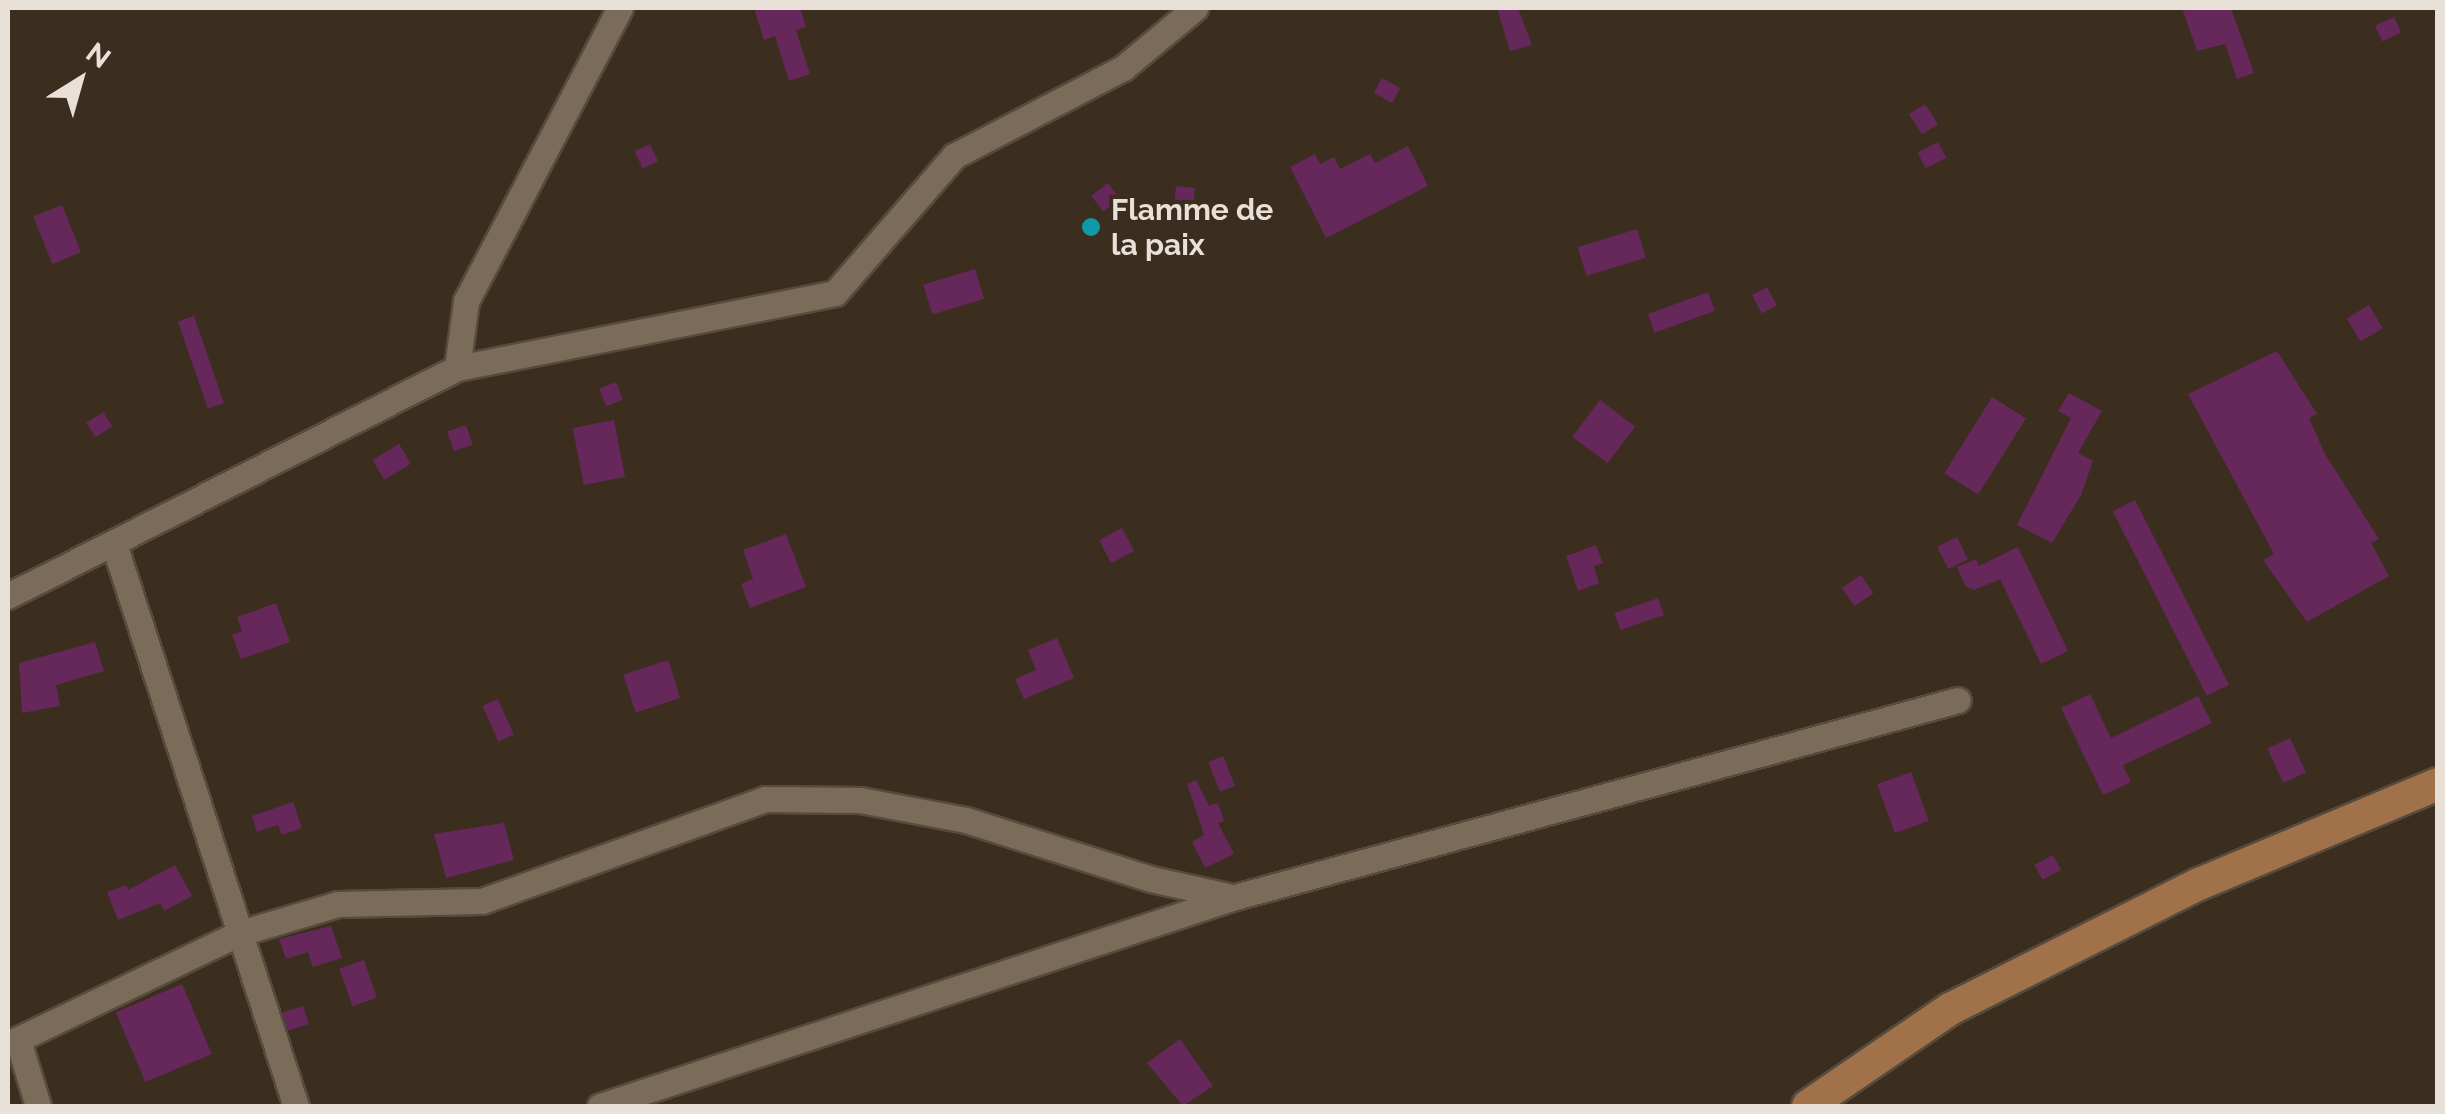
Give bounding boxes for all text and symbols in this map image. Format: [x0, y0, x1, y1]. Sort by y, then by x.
north arrow [30, 30, 130, 130]
text: N [80, 36, 117, 75]
place label: Flamme de la paix [1111, 192, 1273, 262]
marker: Flamme de la paix [1080, 216, 1102, 238]

